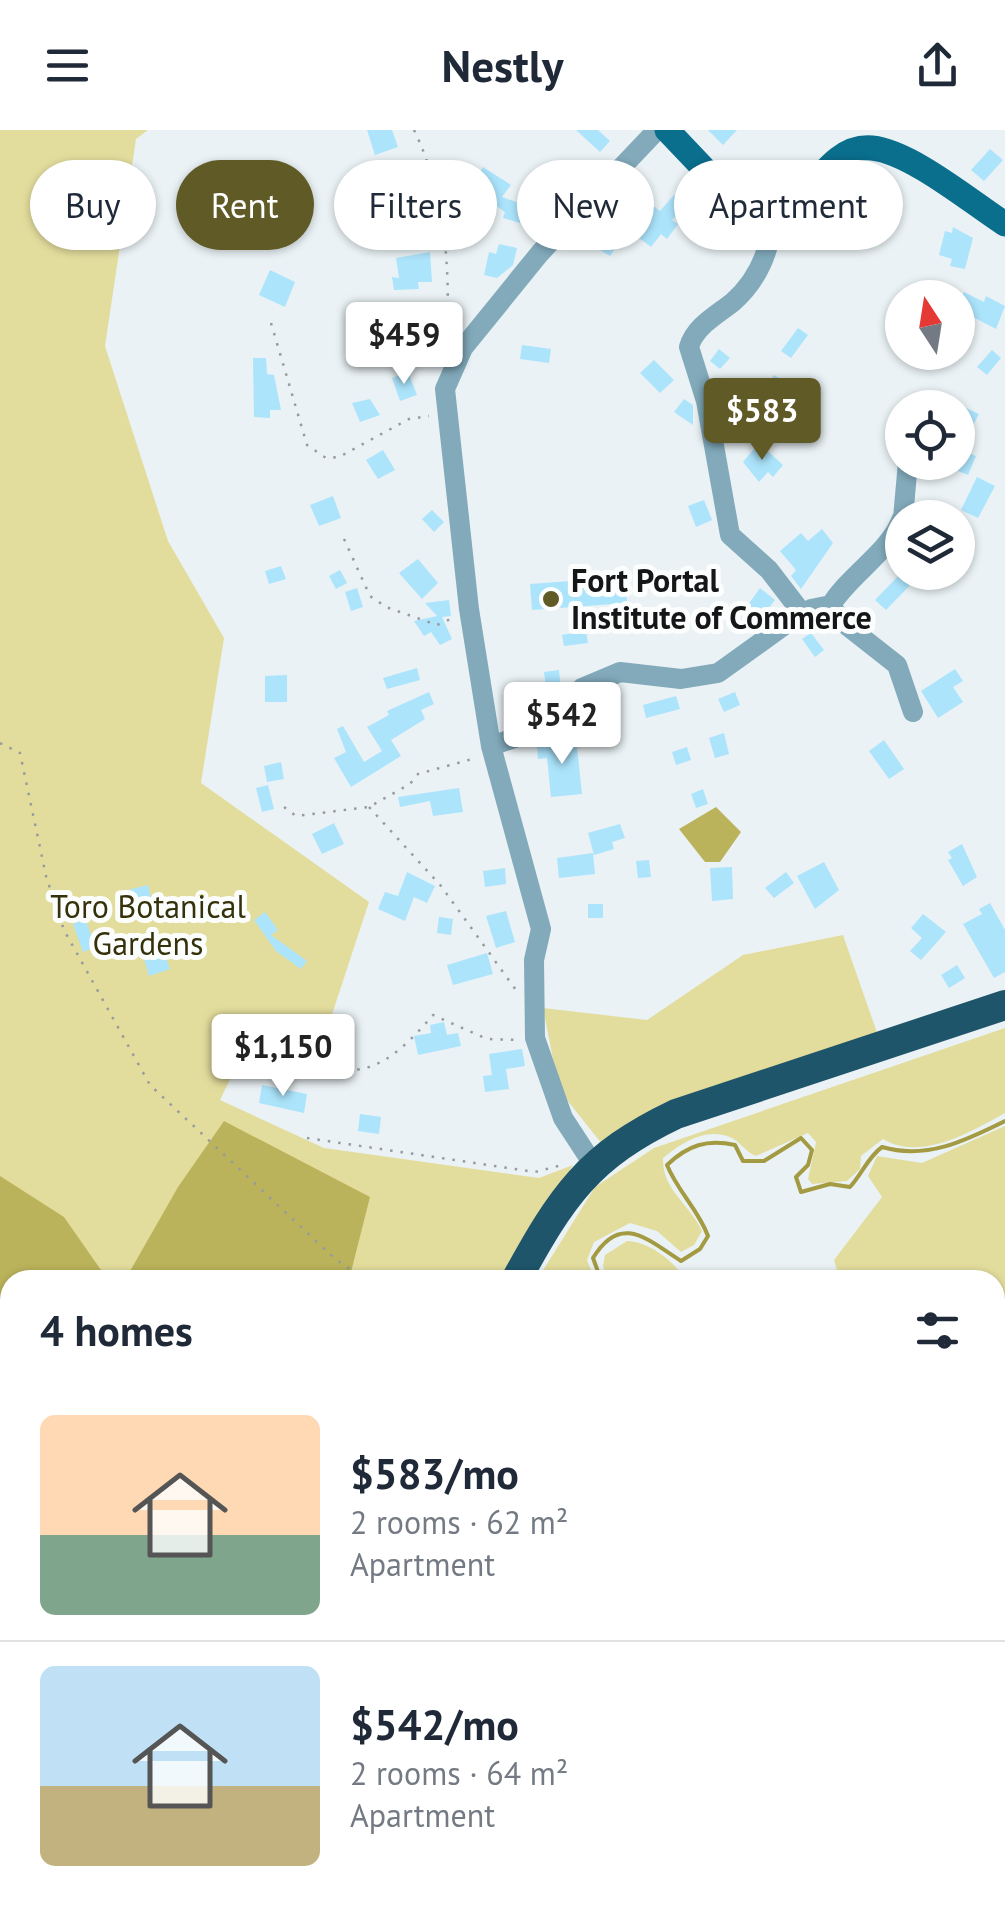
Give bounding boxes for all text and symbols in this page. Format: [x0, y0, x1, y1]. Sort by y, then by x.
text: Nestly [442, 36, 563, 94]
icon: menu [40, 38, 95, 93]
icon: share [910, 38, 965, 93]
chip: Buy [30, 160, 156, 250]
chip: Rent [176, 160, 314, 250]
chip: Filters [334, 160, 497, 250]
chip: New [517, 160, 654, 250]
chip: Apartment [674, 160, 903, 250]
north arrow [885, 280, 975, 370]
map controls [885, 280, 975, 590]
pin: $459 [345, 302, 463, 387]
text: $459 [368, 313, 440, 355]
pin: $583 [703, 378, 821, 463]
text: $583 [726, 389, 798, 431]
button: locate [885, 390, 975, 480]
button: layers [885, 500, 975, 590]
place label: Fort Portal Institute of Commerce [571, 559, 872, 638]
marker: Fort Portal Institute of Commerce [540, 588, 562, 610]
pin: $542 [503, 682, 621, 767]
text: $542 [526, 693, 598, 735]
park label: Toro Botanical Gardens [50, 885, 246, 964]
pin: $1,150 [202, 1014, 364, 1099]
text: $1,150 [234, 1025, 332, 1067]
text: 4 homes [40, 1303, 193, 1358]
icon: filters [910, 1303, 965, 1358]
text: $583/mo [350, 1446, 519, 1501]
icon: home [120, 1455, 240, 1575]
text: 2 rooms · 62 m² [350, 1501, 568, 1543]
text: Apartment [350, 1543, 495, 1585]
text: $542/mo [350, 1697, 519, 1752]
icon: home [120, 1706, 240, 1826]
text: 2 rooms · 64 m² [350, 1752, 568, 1794]
text: Apartment [350, 1794, 495, 1836]

